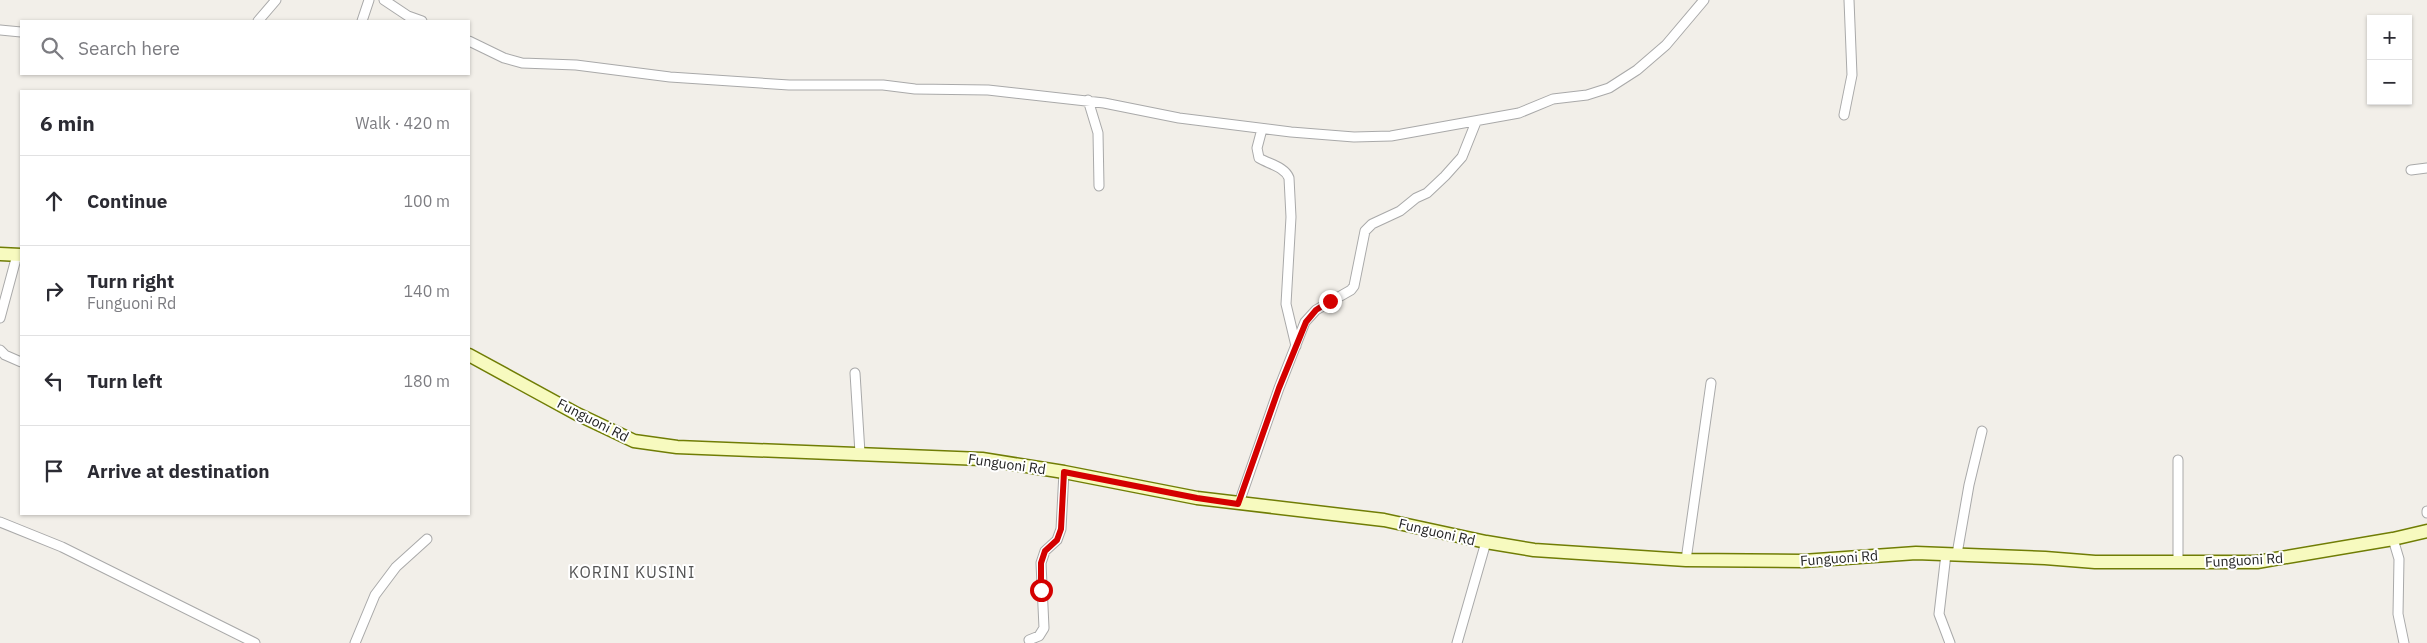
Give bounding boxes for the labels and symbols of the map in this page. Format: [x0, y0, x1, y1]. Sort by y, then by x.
route end [1319, 290, 1342, 313]
street label: Funguoni Rd [554, 394, 632, 446]
street label: Funguoni Rd [967, 450, 1047, 478]
street label: Funguoni Rd [1397, 514, 1477, 550]
street label: Funguoni Rd [1799, 546, 1879, 570]
street label: Funguoni Rd [2205, 549, 2283, 571]
district label: KORINI KUSINI [569, 562, 695, 582]
route start [1030, 579, 1053, 602]

